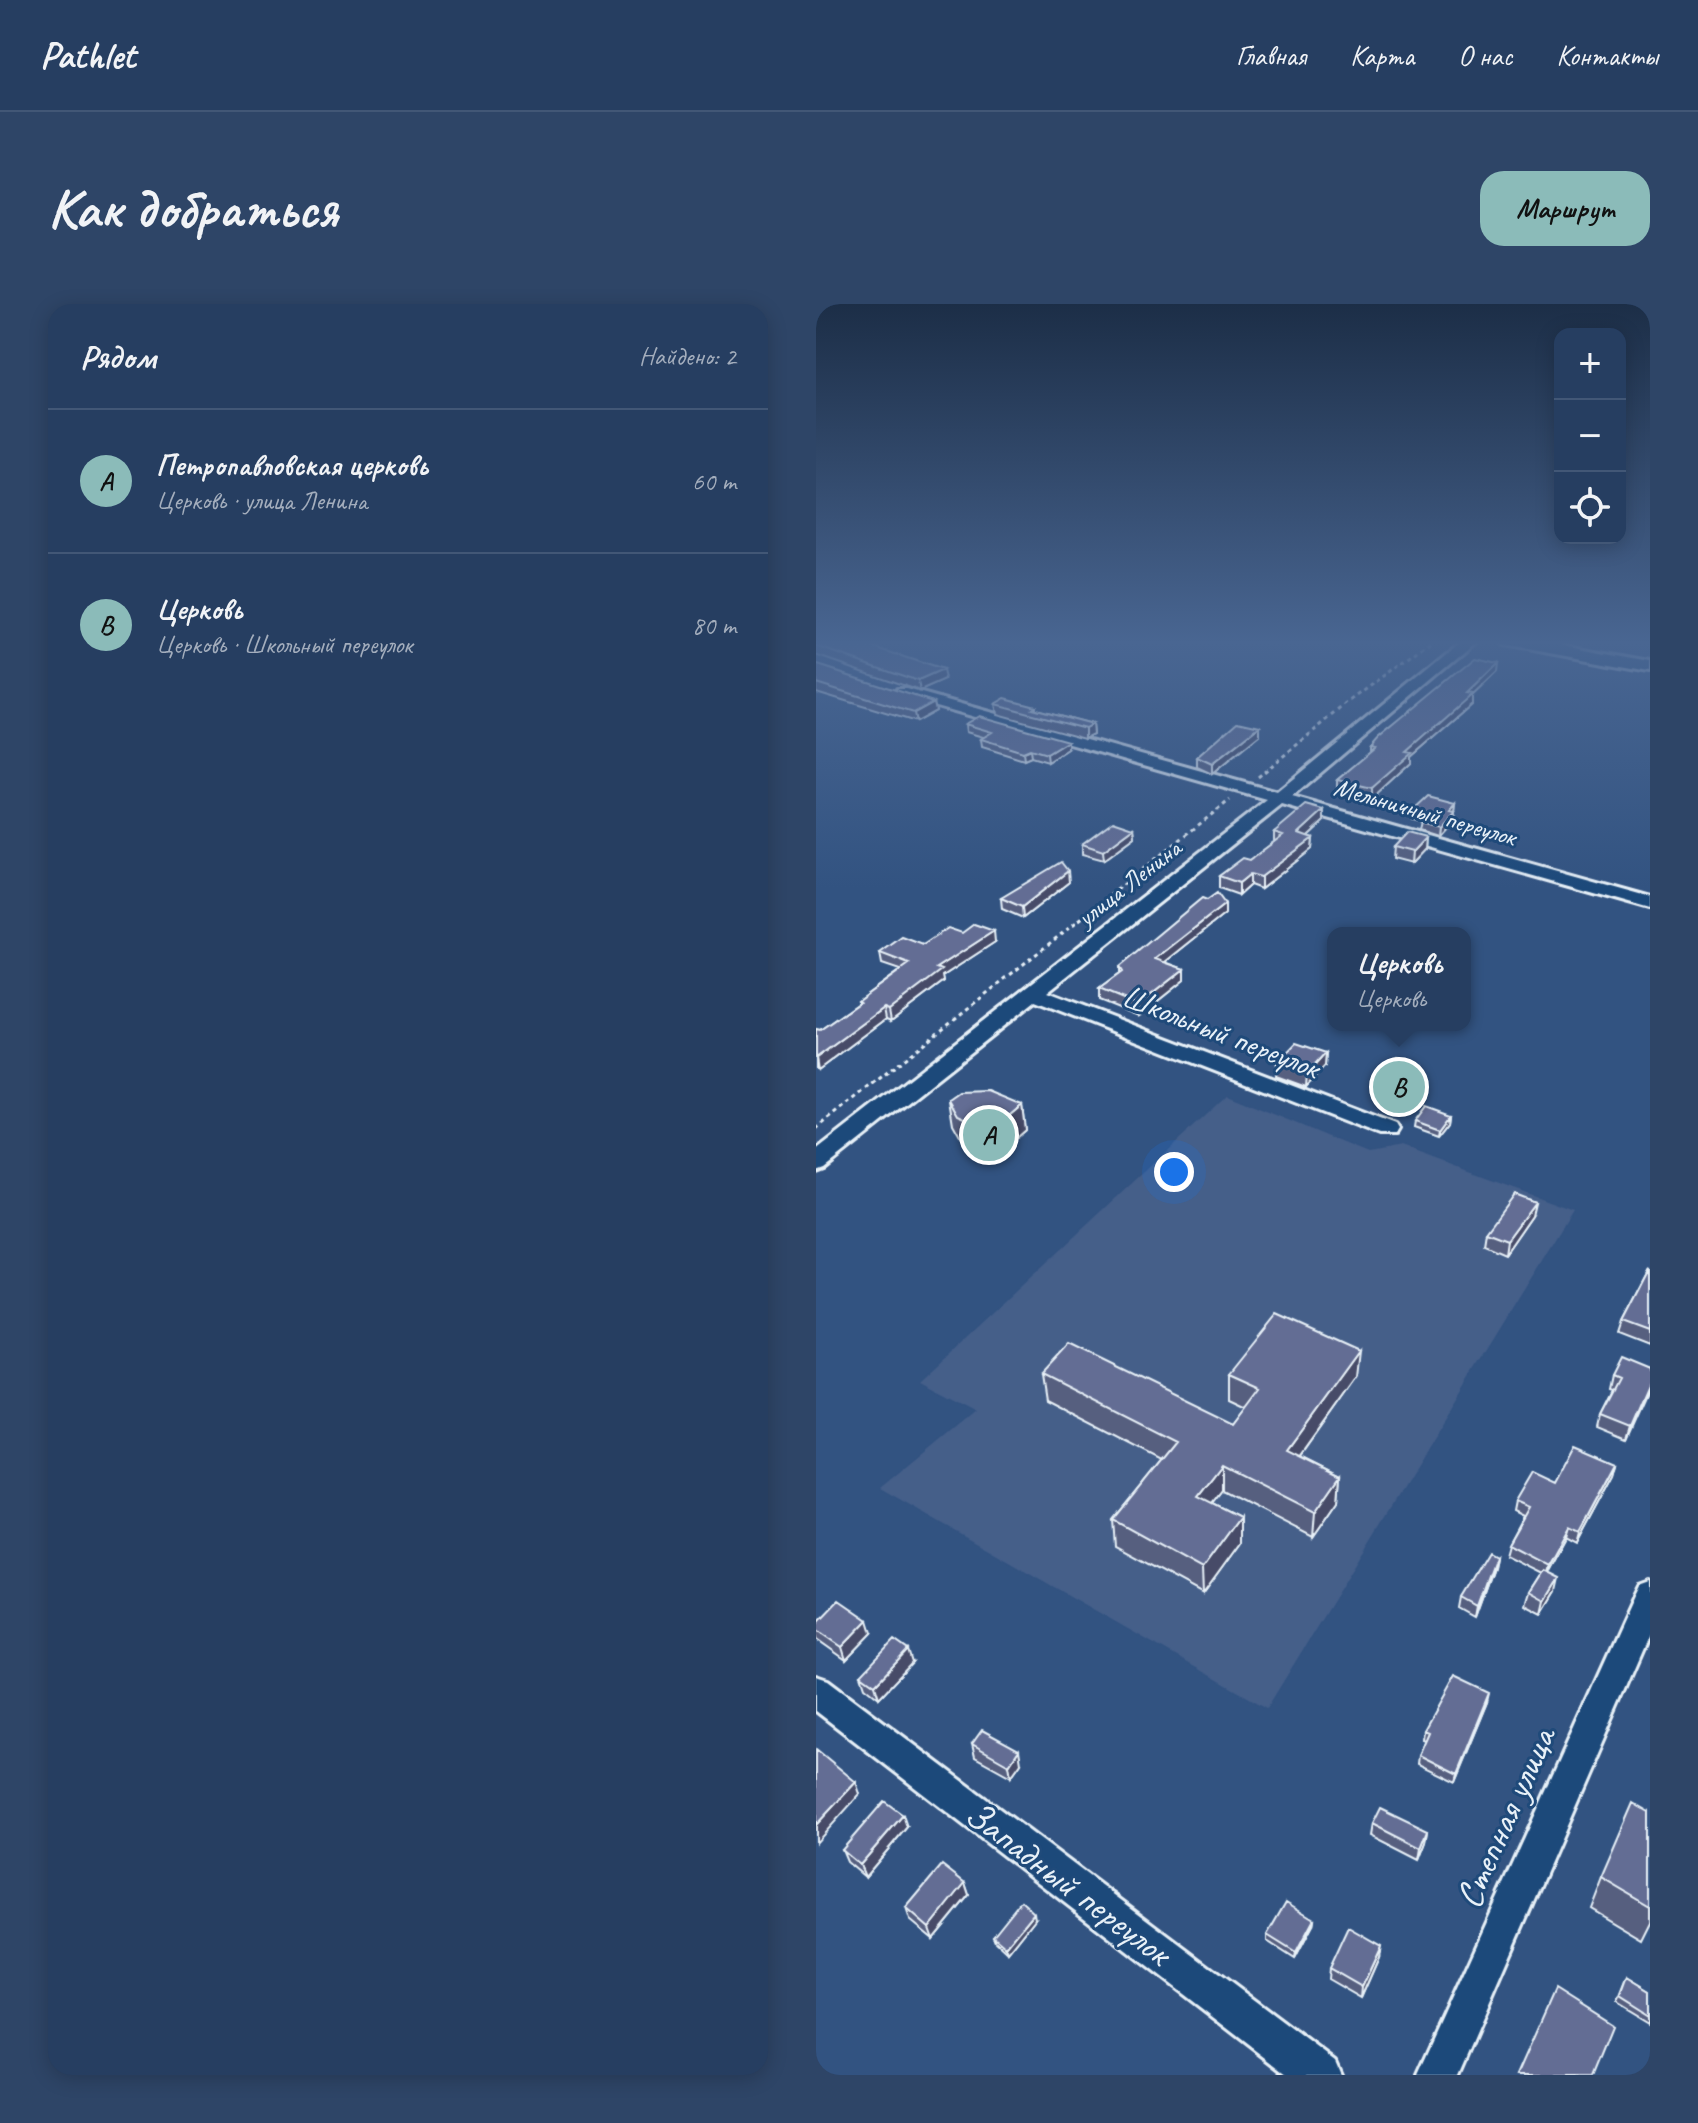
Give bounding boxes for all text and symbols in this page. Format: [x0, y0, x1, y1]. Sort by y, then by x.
text: Pathlet [40, 32, 135, 79]
text: Главная [1236, 38, 1306, 73]
text: Карта [1350, 38, 1414, 73]
text: О нас [1458, 38, 1512, 73]
text: Контакты [1556, 38, 1658, 73]
button: Маршрут [1480, 171, 1650, 246]
text: Как добраться [48, 173, 338, 244]
map controls [1554, 328, 1626, 544]
button: + [1554, 328, 1626, 400]
text: Рядом [80, 335, 156, 378]
text: Найдено: 2 [639, 340, 736, 373]
button: − [1554, 400, 1626, 472]
text: Петропавловская церковь [156, 446, 428, 484]
text: A [99, 465, 113, 498]
text: 60 m [692, 465, 736, 498]
button: locate [1554, 472, 1626, 544]
text: Церковь · улица Ленина [156, 484, 367, 517]
text: Церковь [156, 590, 242, 628]
text: B [99, 609, 113, 642]
text: 80 m [692, 609, 736, 642]
text: Церковь · Школьный переулок [156, 628, 412, 661]
street label: Мельничный переулок [1330, 770, 1522, 854]
street label: улица Ленина [1069, 831, 1190, 935]
popup [1327, 927, 1471, 1031]
text: Церковь [1356, 944, 1442, 982]
street label: Школьный переулок [1117, 976, 1328, 1089]
text: Церковь [1356, 982, 1426, 1015]
pin: B [1373, 1057, 1425, 1117]
pin: A [963, 1105, 1015, 1165]
your location [1154, 1152, 1194, 1192]
street label: Степная улица [1444, 1718, 1567, 1915]
street label: Западный переулок [956, 1790, 1183, 1978]

